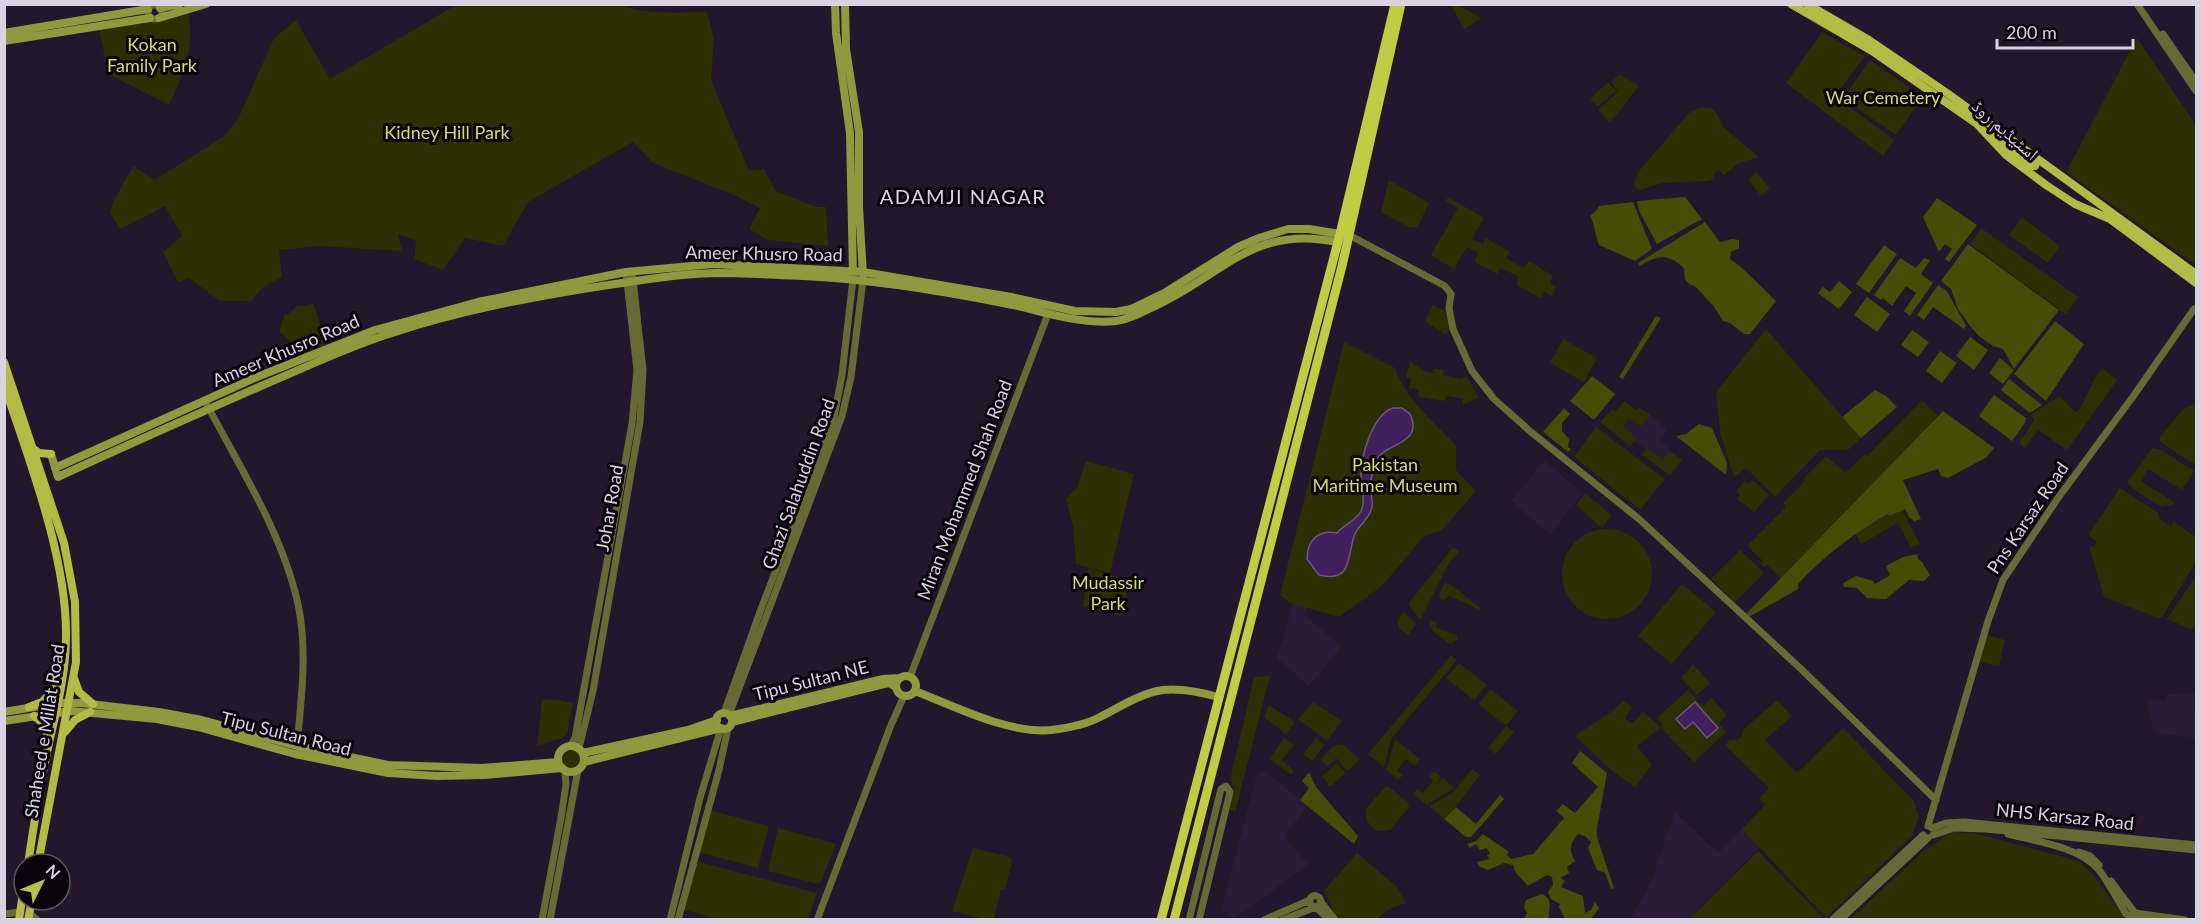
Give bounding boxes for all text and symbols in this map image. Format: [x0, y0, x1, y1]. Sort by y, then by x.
scale bar [1997, 12, 2134, 50]
text: 200 m [2006, 21, 2057, 43]
park label: Kokan Family Park [107, 33, 198, 76]
park label: War Cemetery [1826, 86, 1941, 108]
street label: اسٹیڈیم روڈ [1967, 94, 2043, 166]
park label: Kidney Hill Park [384, 121, 510, 143]
district label: ADAMJI NAGAR [880, 184, 1046, 208]
street label: Ameer Khusro Road [685, 241, 843, 265]
street label: Ameer Khusro Road [209, 309, 362, 391]
street label: Miran Mohammed Shah Road [912, 377, 1016, 603]
street label: Ghazi Salahuddin Road [757, 395, 839, 572]
park label: Pakistan Maritime Museum [1313, 453, 1458, 496]
street label: Pns Karsaz Road [1982, 457, 2073, 577]
street label: Johar Road [591, 463, 627, 553]
park label: Mudassir Park [1072, 571, 1144, 614]
street label: Shaheed e Millat Road [19, 642, 69, 819]
street label: Tipu Sultan NE [751, 655, 871, 705]
street label: Tipu Sultan Road [219, 706, 354, 760]
street label: NHS Karsaz Road [1995, 798, 2135, 834]
north arrow [12, 852, 72, 912]
text: N [42, 860, 64, 882]

